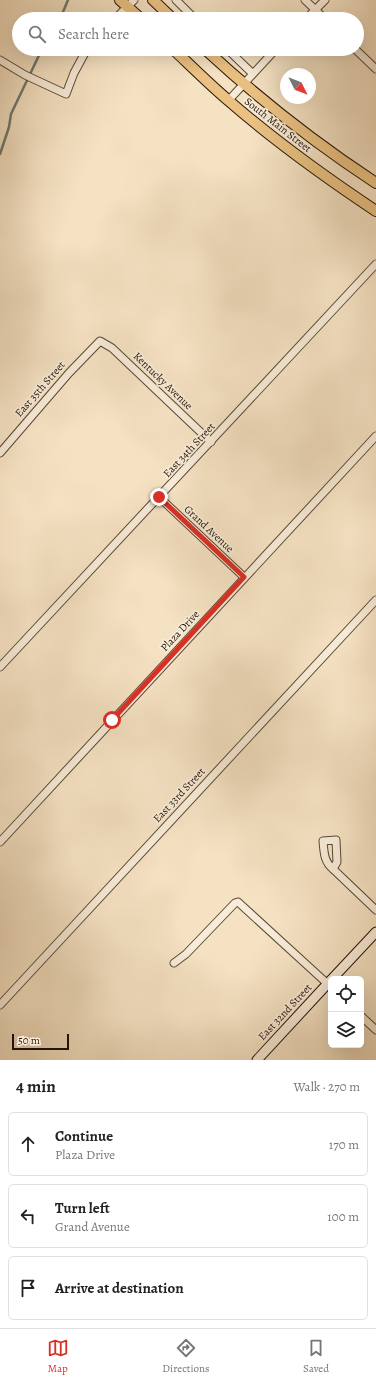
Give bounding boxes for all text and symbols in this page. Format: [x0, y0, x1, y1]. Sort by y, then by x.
search box [12, 12, 364, 56]
icon: search [26, 23, 48, 45]
text: Search here [58, 24, 129, 44]
north arrow [280, 68, 316, 104]
street label: South Main Street [241, 94, 315, 156]
street label: Kentucky Avenue [130, 349, 196, 413]
street label: East 35th Street [11, 358, 69, 420]
street label: East 34th Street [160, 419, 219, 481]
route end [150, 488, 168, 506]
street label: Grand Avenue [181, 502, 237, 556]
street label: Plaza Drive [157, 607, 203, 655]
route start [103, 711, 121, 729]
street label: East 33rd Street [150, 764, 209, 826]
map controls [328, 976, 364, 1048]
button: locate [328, 976, 364, 1012]
street label: East 32nd Street [255, 980, 315, 1044]
button: layers [328, 1012, 364, 1048]
scale bar [12, 1032, 69, 1051]
text: 50 m [18, 1033, 40, 1048]
text: 4 min [16, 1075, 56, 1098]
text: Walk · 270 m [294, 1078, 360, 1095]
text: Continue [55, 1126, 113, 1146]
icon: ahead [17, 1133, 39, 1155]
text: 170 m [329, 1136, 359, 1153]
text: Plaza Drive [55, 1146, 115, 1163]
text: Turn left [55, 1198, 110, 1218]
icon: left [17, 1205, 39, 1227]
text: 100 m [327, 1208, 359, 1225]
text: Grand Avenue [55, 1218, 130, 1235]
icon: arrive [17, 1277, 39, 1299]
text: Arrive at destination [55, 1278, 184, 1298]
tab: Map [47, 1337, 69, 1376]
tab: Directions [162, 1337, 210, 1376]
tab: Saved [303, 1337, 329, 1376]

